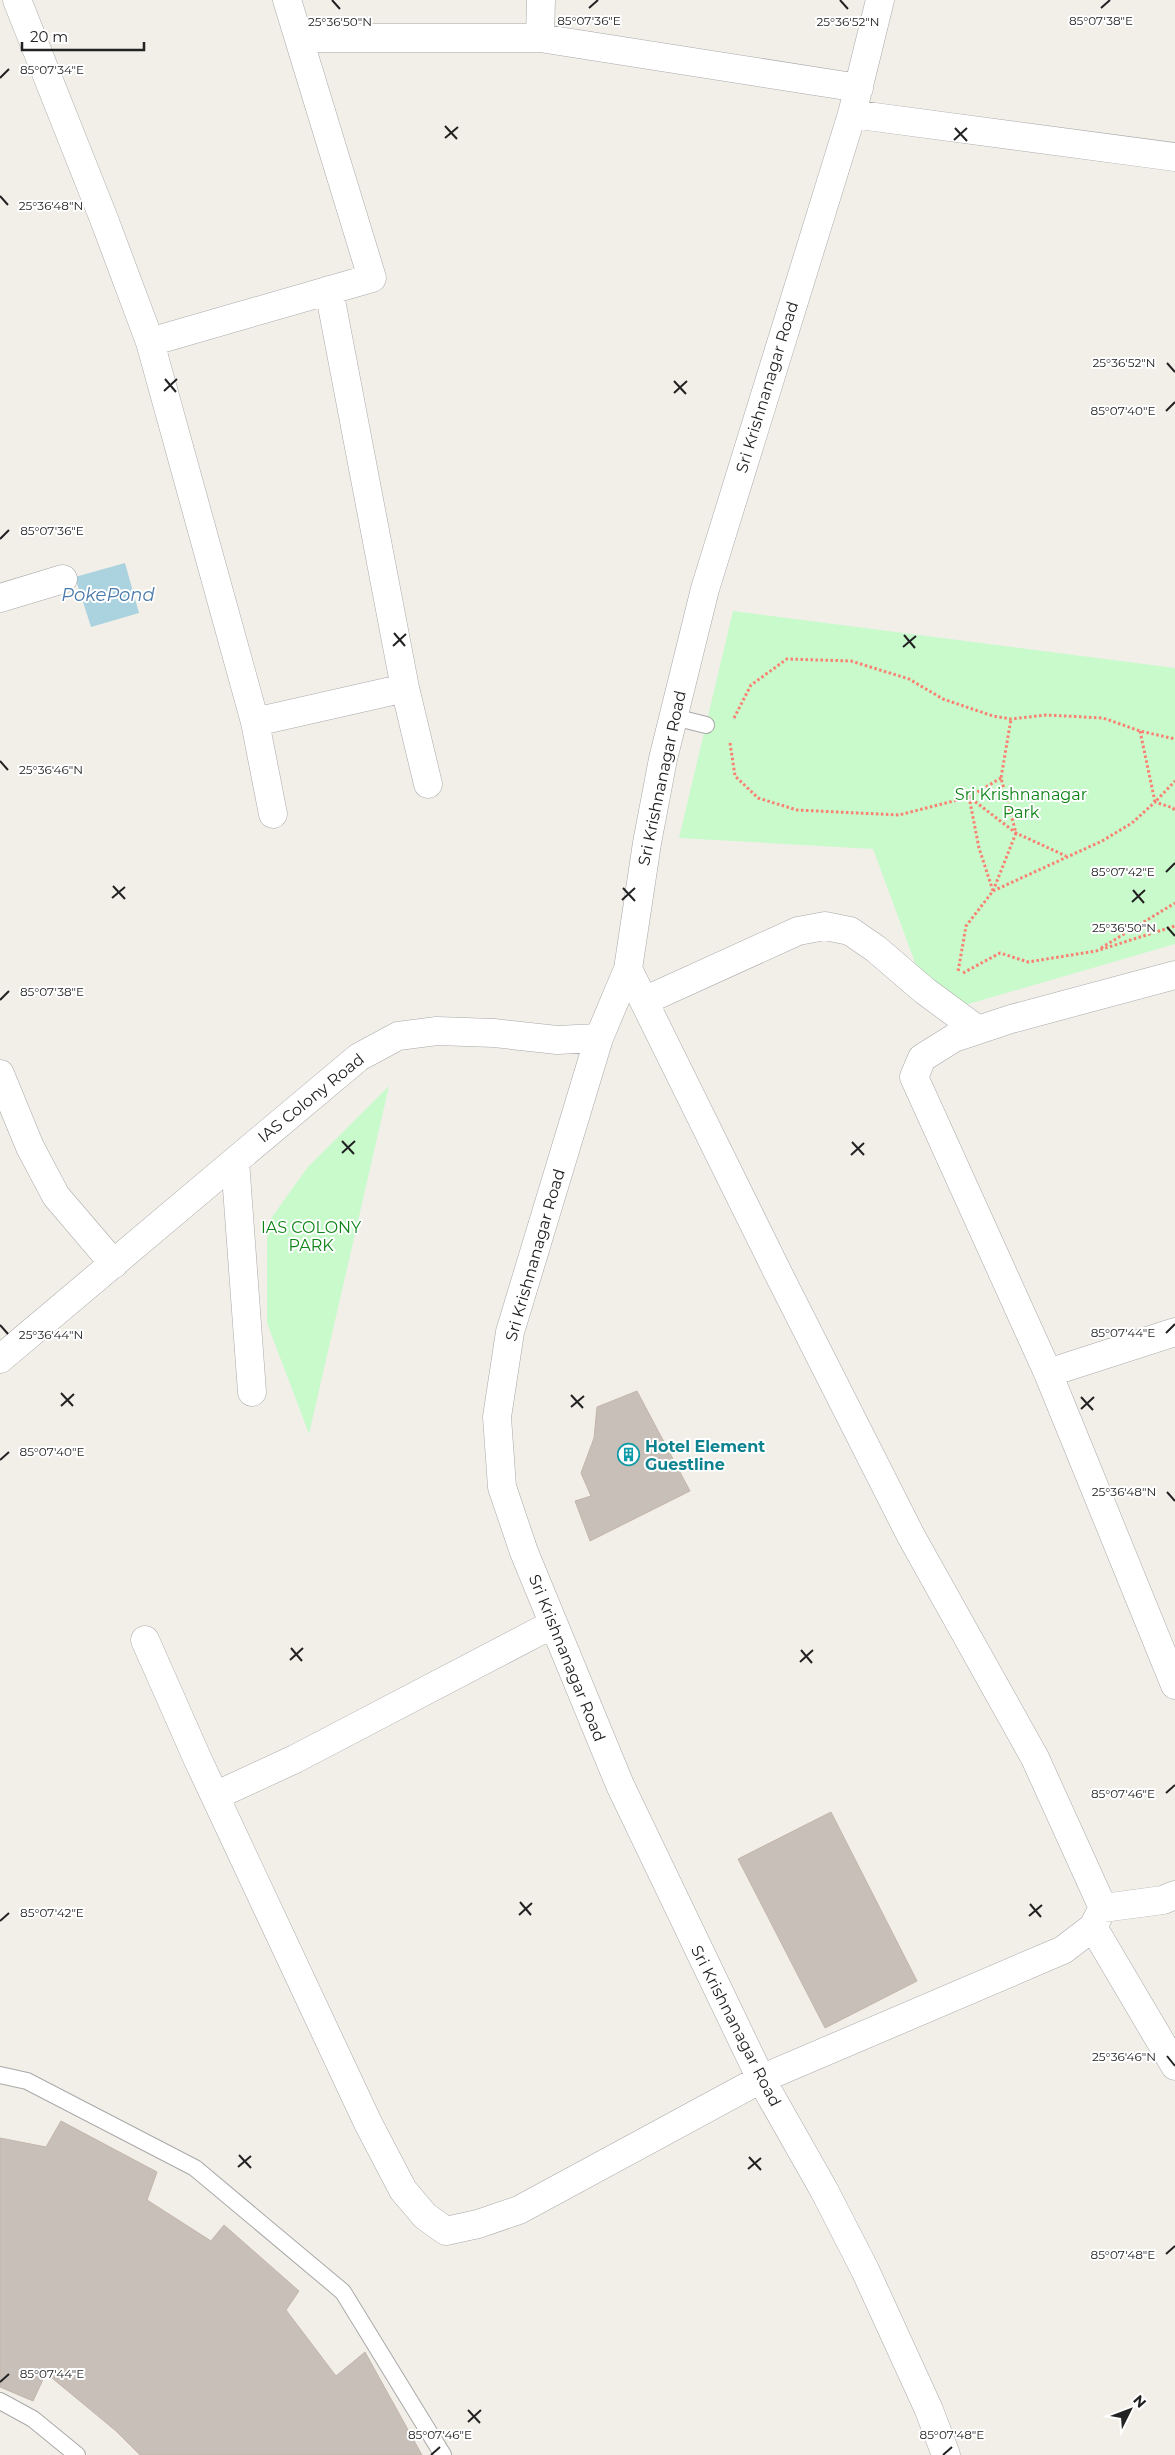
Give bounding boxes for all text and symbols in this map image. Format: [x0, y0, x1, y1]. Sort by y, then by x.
text: 85°07'36"E [557, 13, 621, 28]
text: 85°07'38"E [1069, 13, 1133, 28]
text: 25°36'50"N [308, 14, 372, 29]
text: 25°36'52"N [817, 14, 879, 29]
scale bar [22, 20, 145, 52]
text: 20 m [30, 27, 68, 46]
text: 85°07'34"E [20, 62, 84, 77]
text: 25°36'48"N [19, 198, 83, 213]
street label: Sri Krishnanagar Road [732, 299, 802, 475]
text: 25°36'52"N [1093, 355, 1155, 370]
text: 85°07'40"E [1090, 403, 1156, 418]
text: 85°07'36"E [20, 523, 84, 538]
water label: PokePond [61, 584, 156, 606]
street label: Sri Krishnanagar Road [634, 689, 690, 867]
text: 25°36'46"N [19, 762, 83, 777]
park label: Sri Krishnanagar Park [955, 785, 1087, 822]
text: 85°07'42"E [1091, 864, 1155, 879]
text: 25°36'50"N [1092, 920, 1156, 935]
text: 85°07'38"E [20, 984, 84, 999]
street label: IAS Colony Road [254, 1049, 368, 1147]
street label: Sri Krishnanagar Road [501, 1167, 569, 1343]
park label: IAS COLONY PARK [261, 1218, 362, 1255]
text: 85°07'44"E [1091, 1325, 1155, 1340]
text: 25°36'44"N [19, 1327, 83, 1342]
place label: Hotel Element Guestline [645, 1437, 765, 1474]
building icon: Hotel Element Guestline [617, 1443, 641, 1467]
text: 85°07'40"E [19, 1444, 85, 1459]
text: 25°36'48"N [1092, 1484, 1156, 1499]
street label: Sri Krishnanagar Road [525, 1572, 609, 1744]
text: 85°07'46"E [1091, 1786, 1155, 1801]
text: 85°07'42"E [20, 1905, 84, 1920]
street label: Sri Krishnanagar Road [687, 1942, 785, 2110]
text: 25°36'46"N [1092, 2049, 1156, 2064]
text: 85°07'48"E [1091, 2247, 1155, 2262]
text: 85°07'44"E [20, 2366, 84, 2381]
north arrow [1105, 2385, 1155, 2435]
text: N [1129, 2391, 1150, 2412]
text: 85°07'46"E [408, 2427, 472, 2442]
text: 85°07'48"E [920, 2427, 984, 2442]

